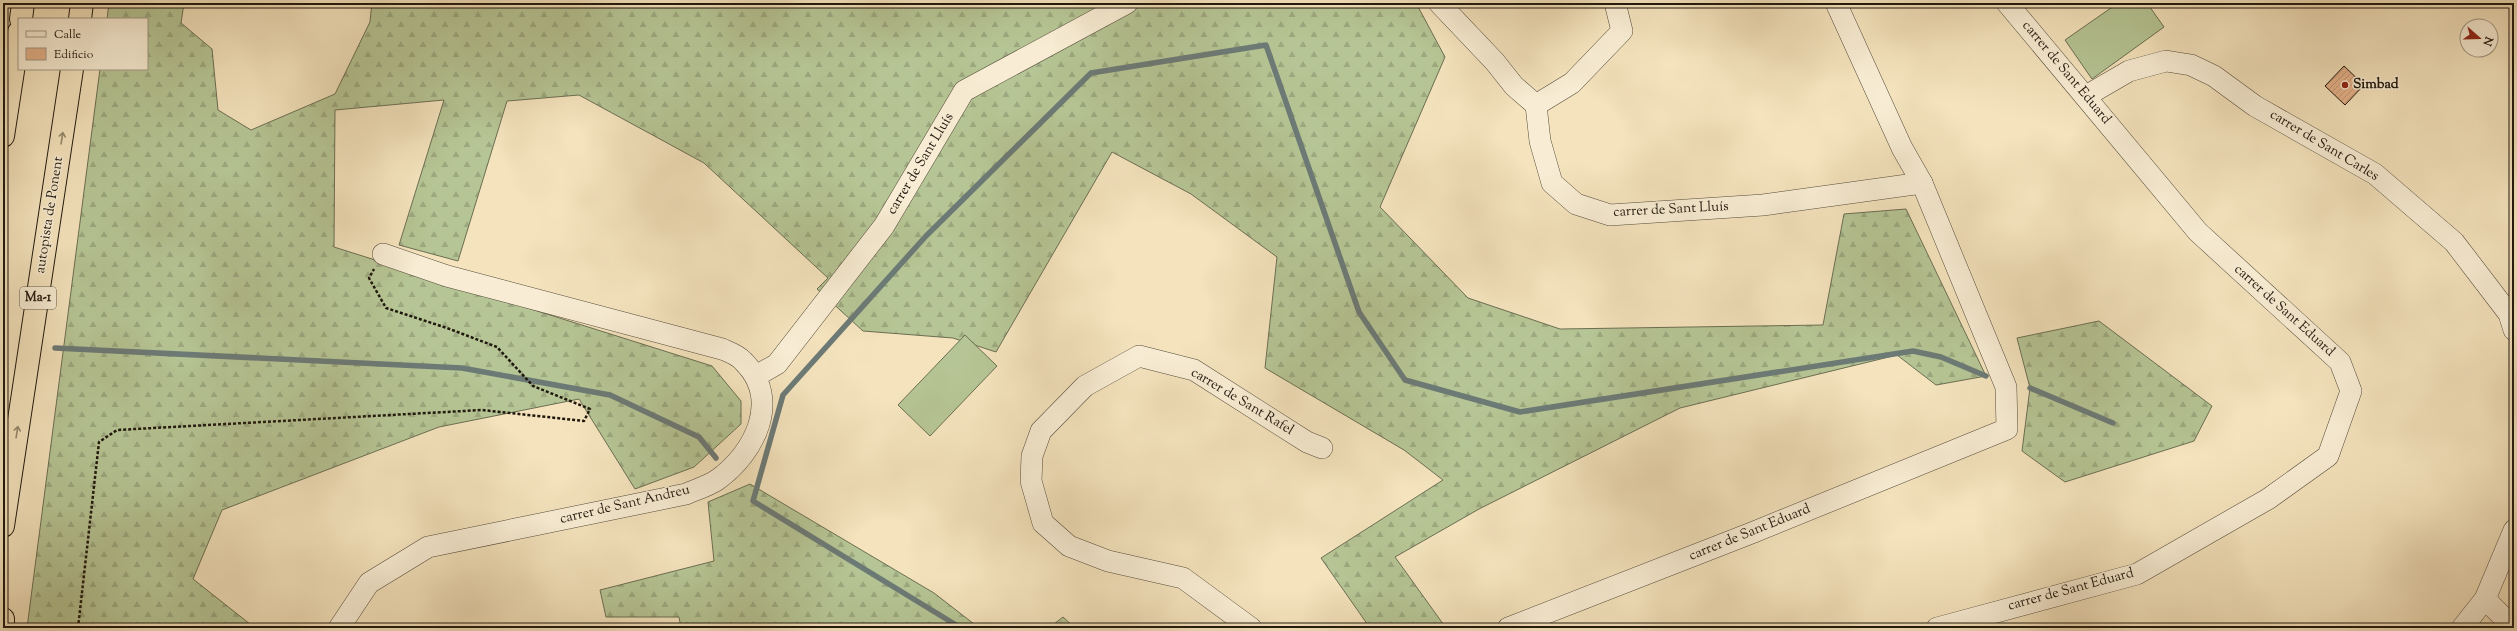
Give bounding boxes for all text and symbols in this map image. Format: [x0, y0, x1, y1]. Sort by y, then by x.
street label: carrer de Sant Eduard [2017, 17, 2115, 129]
legend [18, 18, 148, 70]
north arrow [2459, 18, 2499, 58]
text: Calle [54, 26, 82, 44]
text: N [2478, 33, 2497, 48]
text: Edificio [54, 46, 94, 64]
place label: Simbad [2353, 75, 2399, 95]
marker: Simbad [2340, 80, 2350, 90]
street label: carrer de Sant Carles [2266, 105, 2382, 187]
street label: carrer de Sant Lluís [883, 109, 959, 219]
one-way arrow [58, 132, 66, 145]
street label: autopista de Ponent [31, 155, 69, 275]
street label: carrer de Sant Lluís [1613, 197, 1729, 223]
street label: carrer de Sant Eduard [2229, 260, 2339, 362]
road number: Ma-1 [20, 287, 56, 309]
street label: carrer de Sant Rafel [1187, 363, 1297, 441]
one-way arrow [13, 426, 21, 439]
street label: carrer de Sant Andreu [558, 480, 692, 530]
street label: carrer de Sant Eduard [1686, 499, 1814, 567]
street label: carrer de Sant Eduard [2006, 564, 2136, 616]

